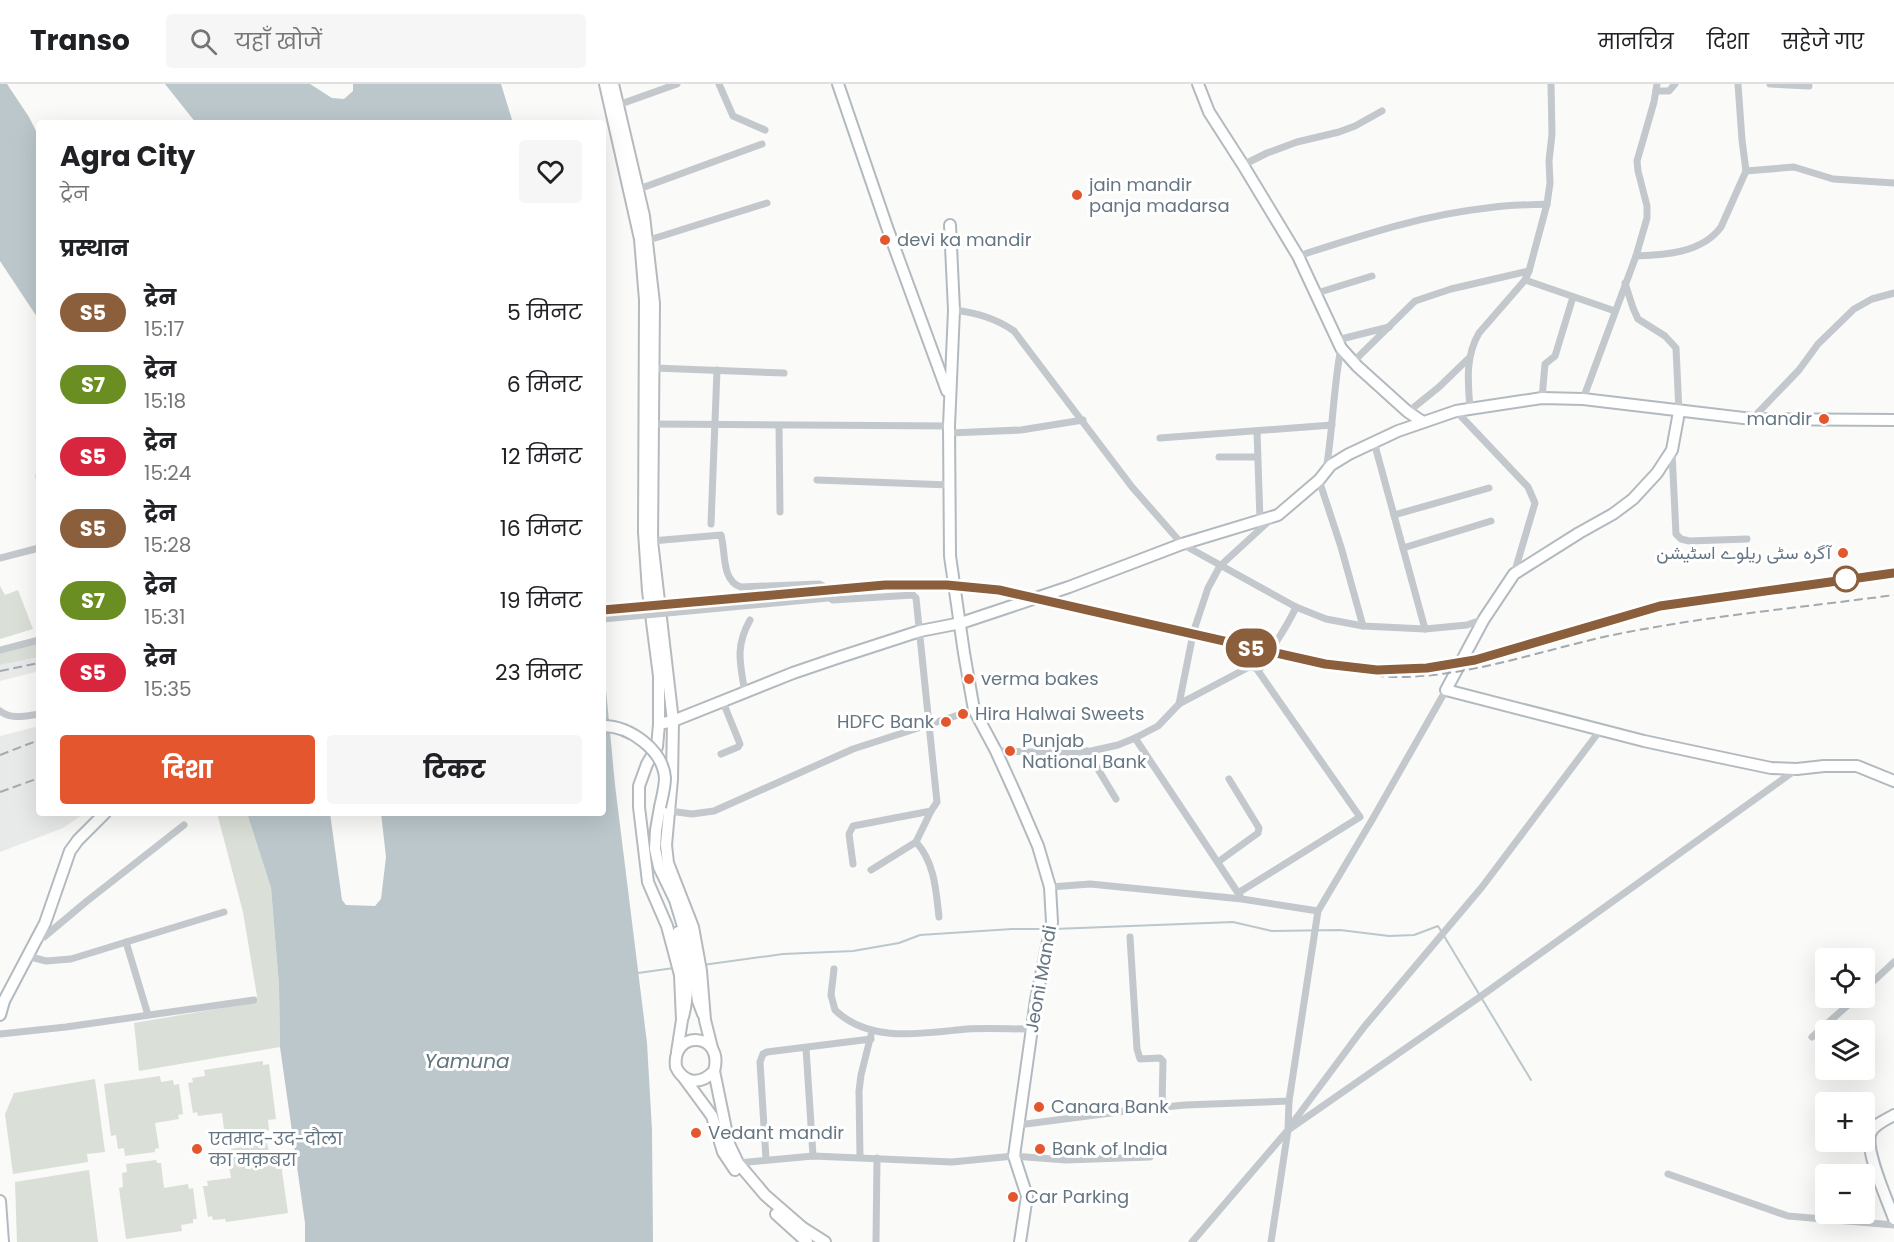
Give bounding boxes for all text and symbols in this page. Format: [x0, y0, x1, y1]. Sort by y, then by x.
search box [166, 14, 586, 68]
text: Transo [30, 21, 130, 60]
icon: search [187, 25, 220, 58]
text: यहाँ खोजें [235, 26, 322, 57]
text: मानचित्र [1598, 27, 1674, 56]
text: दिशा [1707, 27, 1749, 56]
text: सहेजे गए [1782, 27, 1864, 56]
text: Agra City [60, 137, 195, 176]
button: heart [519, 140, 582, 203]
place label: jain mandir panja madarsa [1088, 172, 1230, 218]
text: ट्रेन [60, 180, 89, 208]
marker: jain mandir panja madarsa [1070, 188, 1084, 202]
place label: devi ka mandir [897, 227, 1032, 252]
text: प्रस्थान [60, 233, 129, 264]
marker: devi ka mandir [878, 233, 892, 247]
text: ट्रेन [144, 282, 176, 313]
text: 5 मिनट [507, 297, 582, 328]
text: S5 [80, 298, 106, 327]
text: 15:17 [144, 315, 185, 343]
text: ट्रेन [144, 354, 176, 385]
text: 6 मिनट [507, 369, 582, 400]
text: S7 [81, 370, 105, 399]
text: 15:18 [144, 387, 186, 415]
place label: mandir [1746, 406, 1812, 431]
marker: mandir [1817, 412, 1831, 426]
text: ट्रेन [144, 426, 176, 457]
text: 12 मिनट [501, 441, 582, 472]
text: S5 [80, 442, 106, 471]
text: 15:24 [144, 459, 191, 487]
text: ट्रेन [144, 498, 176, 529]
text: 16 मिनट [500, 513, 582, 544]
text: S5 [80, 514, 106, 543]
text: 15:28 [144, 531, 191, 559]
place label: آگرہ سٹی ریلوے اسٹیشن [1656, 540, 1833, 565]
marker: آگرہ سٹی ریلوے اسٹیشن [1836, 546, 1850, 560]
unlabelled marker [1833, 566, 1859, 592]
text: ट्रेन [144, 570, 176, 601]
text: 19 मिनट [500, 585, 582, 616]
text: S7 [81, 586, 105, 615]
text: 15:31 [144, 603, 185, 631]
line badge: S5 [1224, 628, 1278, 668]
text: S5 [1238, 634, 1264, 663]
text: ट्रेन [144, 642, 176, 673]
text: 23 मिनट [495, 657, 582, 688]
text: S5 [80, 658, 106, 687]
place label: verma bakes [981, 666, 1099, 691]
marker: verma bakes [962, 672, 976, 686]
text: 15:35 [144, 675, 192, 703]
place label: Hira Halwai Sweets [975, 701, 1144, 726]
marker: Hira Halwai Sweets [956, 707, 970, 721]
place label: HDFC Bank [837, 709, 935, 734]
marker: HDFC Bank [939, 715, 953, 729]
place label: Punjab National Bank [1022, 728, 1147, 774]
button: दिशा [60, 735, 315, 804]
button: टिकट [327, 735, 582, 804]
marker: Punjab National Bank [1003, 744, 1017, 758]
street label: Jeoni Mandi [1019, 923, 1062, 1035]
map controls [1815, 948, 1875, 1224]
button: locate [1815, 948, 1875, 1008]
button: layers [1815, 1020, 1875, 1080]
water label: Yamuna [425, 1047, 509, 1075]
button: + [1815, 1092, 1875, 1152]
place label: Canara Bank [1051, 1094, 1169, 1119]
marker: Canara Bank [1032, 1100, 1046, 1114]
place label: Vedant mandir [708, 1120, 844, 1145]
place label: एतमाद-उद-दौला का मक़बरा [208, 1126, 343, 1172]
marker: Vedant mandir [689, 1126, 703, 1140]
place label: Bank of India [1052, 1136, 1168, 1161]
marker: एतमाद-उद-दौला का मक़बरा [190, 1142, 204, 1156]
marker: Bank of India [1033, 1142, 1047, 1156]
button: − [1815, 1164, 1875, 1224]
place label: Car Parking [1025, 1184, 1129, 1209]
marker: Car Parking [1006, 1190, 1020, 1204]

